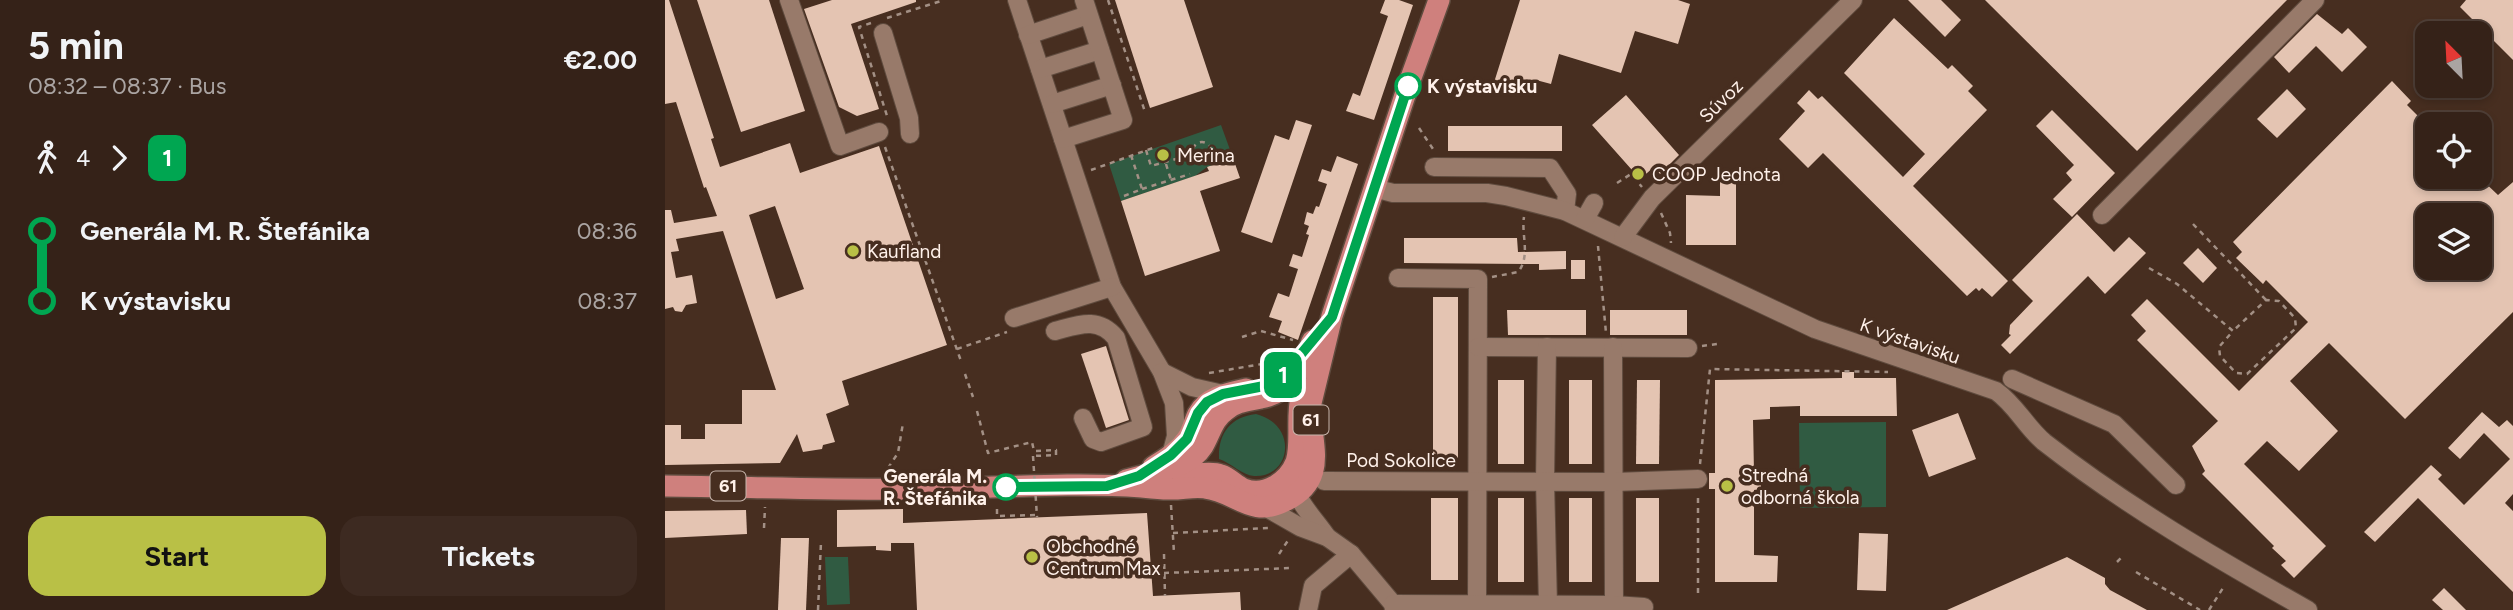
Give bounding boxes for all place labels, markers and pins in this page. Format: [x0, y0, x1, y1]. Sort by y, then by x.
marker: K výstavisku [1395, 73, 1421, 99]
place label: K výstavisku [1427, 75, 1537, 98]
place label: Merina [1177, 144, 1235, 167]
marker: Merina [1155, 147, 1171, 163]
place label: COOP Jednota [1652, 163, 1781, 186]
marker: COOP Jednota [1630, 166, 1646, 182]
place label: Kaufland [867, 240, 941, 263]
marker: Kaufland [845, 243, 861, 259]
place label: Stredná odborná škola [1741, 464, 1860, 509]
place label: Generála M. R. Štefánika [883, 465, 987, 510]
marker: Generála M. R. Štefánika [993, 474, 1019, 500]
marker: Stredná odborná škola [1719, 478, 1735, 494]
place label: Obchodné Centrum Max [1046, 535, 1161, 580]
marker: Obchodné Centrum Max [1024, 549, 1040, 565]

